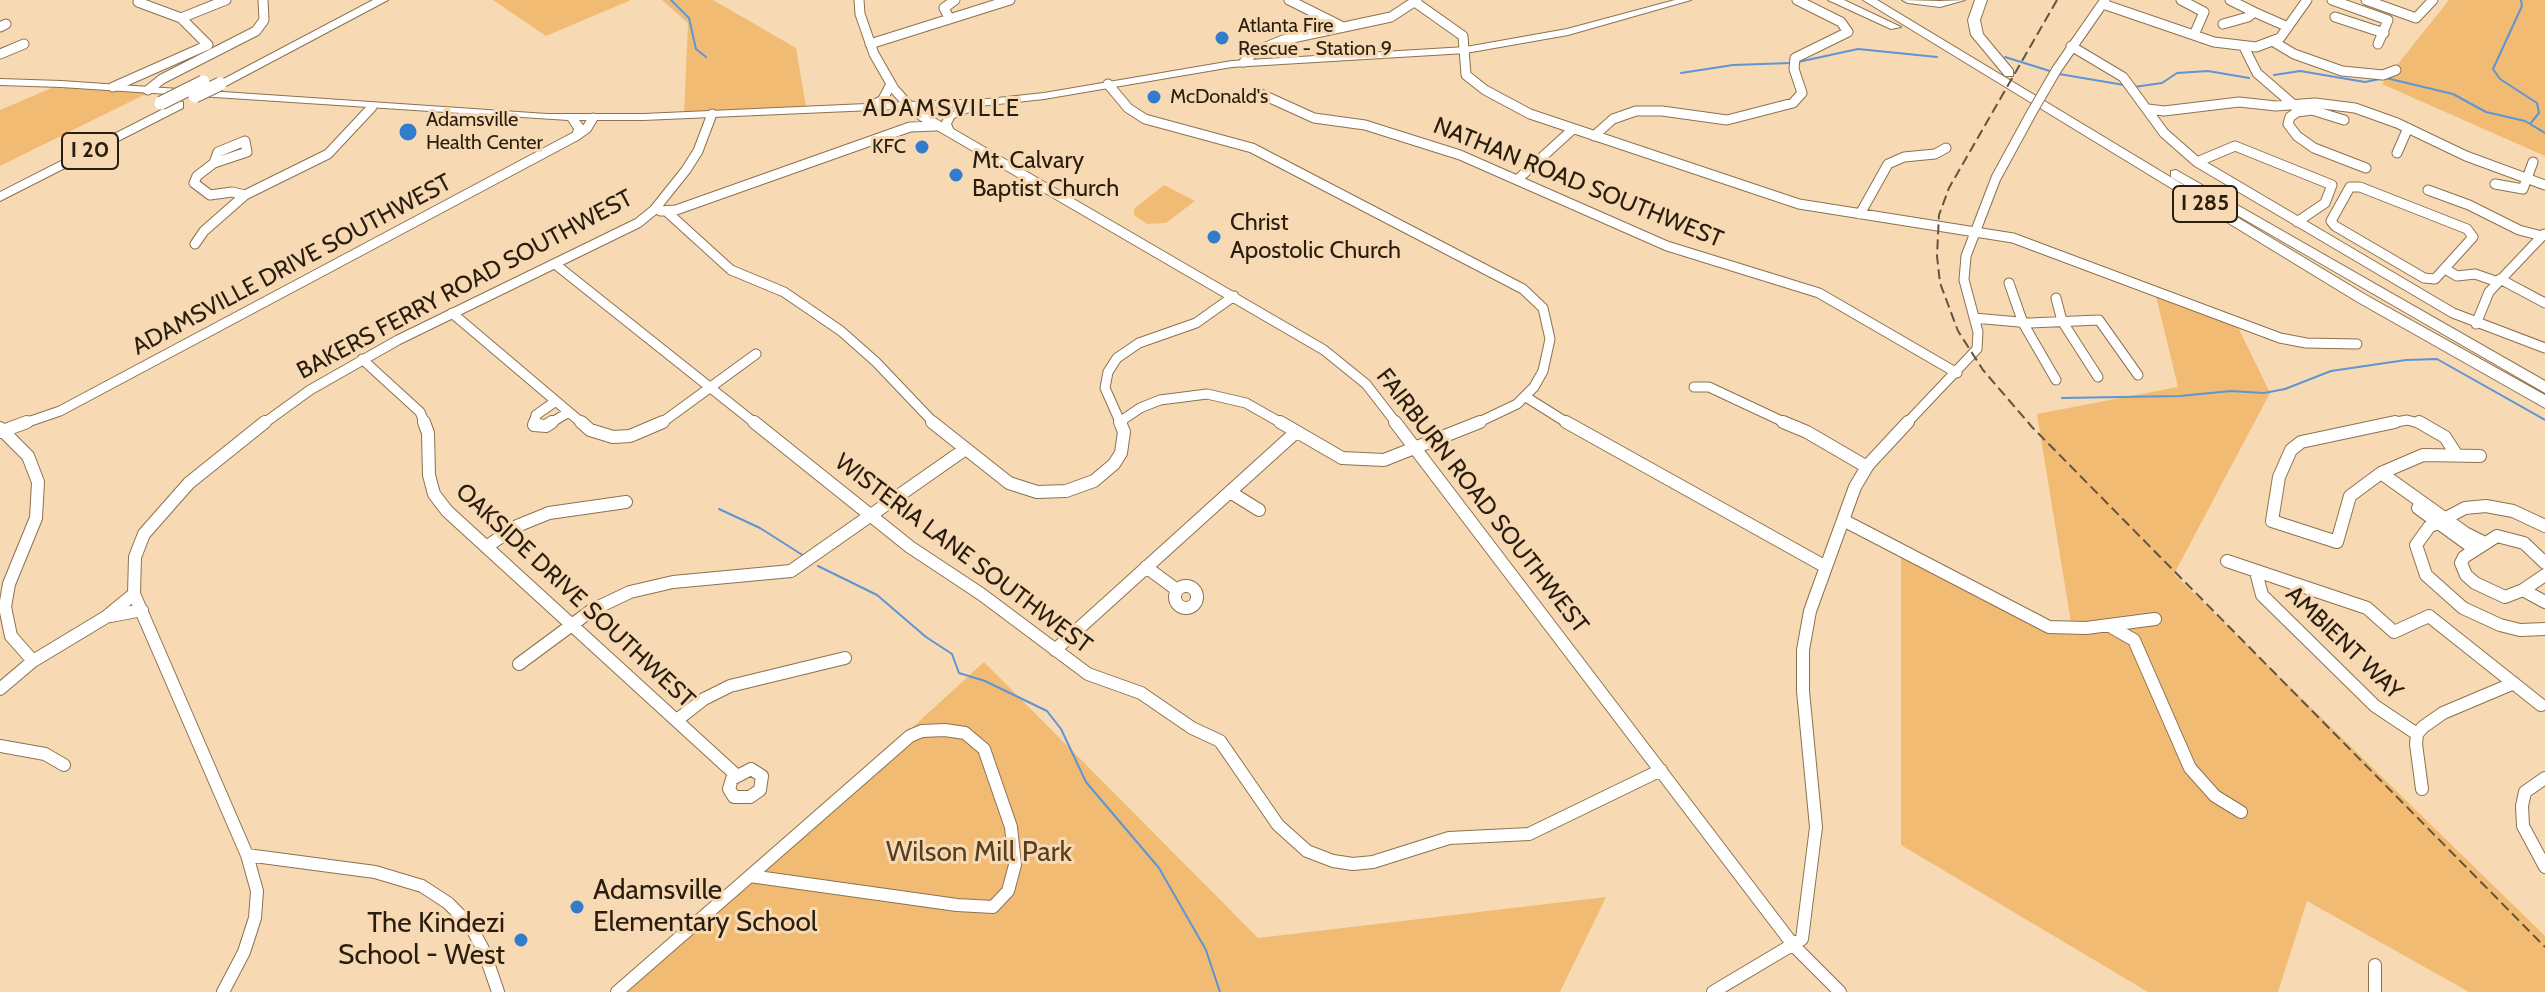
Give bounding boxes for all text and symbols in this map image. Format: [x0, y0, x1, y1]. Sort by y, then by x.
place label: Atlanta Fire Rescue - Station 9 [1238, 14, 1392, 61]
marker: Atlanta Fire Rescue - Station 9 [1213, 29, 1231, 47]
place label: McDonald's [1170, 85, 1268, 109]
marker: McDonald's [1145, 88, 1163, 106]
district label: ADAMSVILLE [863, 95, 1021, 123]
place label: Adamsville Health Center [426, 108, 543, 155]
street label: NATHAN ROAD SOUTHWEST [1429, 112, 1727, 254]
marker: Adamsville Health Center [397, 121, 419, 143]
road number: I 20 [62, 133, 118, 169]
place label: KFC [872, 135, 906, 159]
marker: KFC [913, 138, 931, 156]
place label: Mt. Calvary Baptist Church [972, 147, 1119, 203]
marker: Mt. Calvary Baptist Church [947, 166, 965, 184]
street label: ADAMSVILLE DRIVE SOUTHWEST [127, 168, 457, 362]
street label: BAKERS FERRY ROAD SOUTHWEST [292, 184, 638, 386]
road number: I 285 [2173, 186, 2237, 222]
place label: Christ Apostolic Church [1230, 209, 1401, 265]
marker: Christ Apostolic Church [1205, 228, 1223, 246]
street label: FAIRBURN ROAD SOUTHWEST [1370, 363, 1594, 639]
street label: WISTERIA LANE SOUTHWEST [829, 448, 1097, 660]
street label: OAKSIDE DRIVE SOUTHWEST [449, 478, 701, 714]
street label: AMBIENT WAY [2279, 580, 2409, 706]
park label: Wilson Mill Park [886, 836, 1072, 870]
place label: Adamsville Elementary School [593, 874, 817, 940]
marker: Adamsville Elementary School [568, 898, 586, 916]
place label: The Kindezi School - West [338, 907, 505, 973]
marker: The Kindezi School - West [512, 931, 530, 949]

